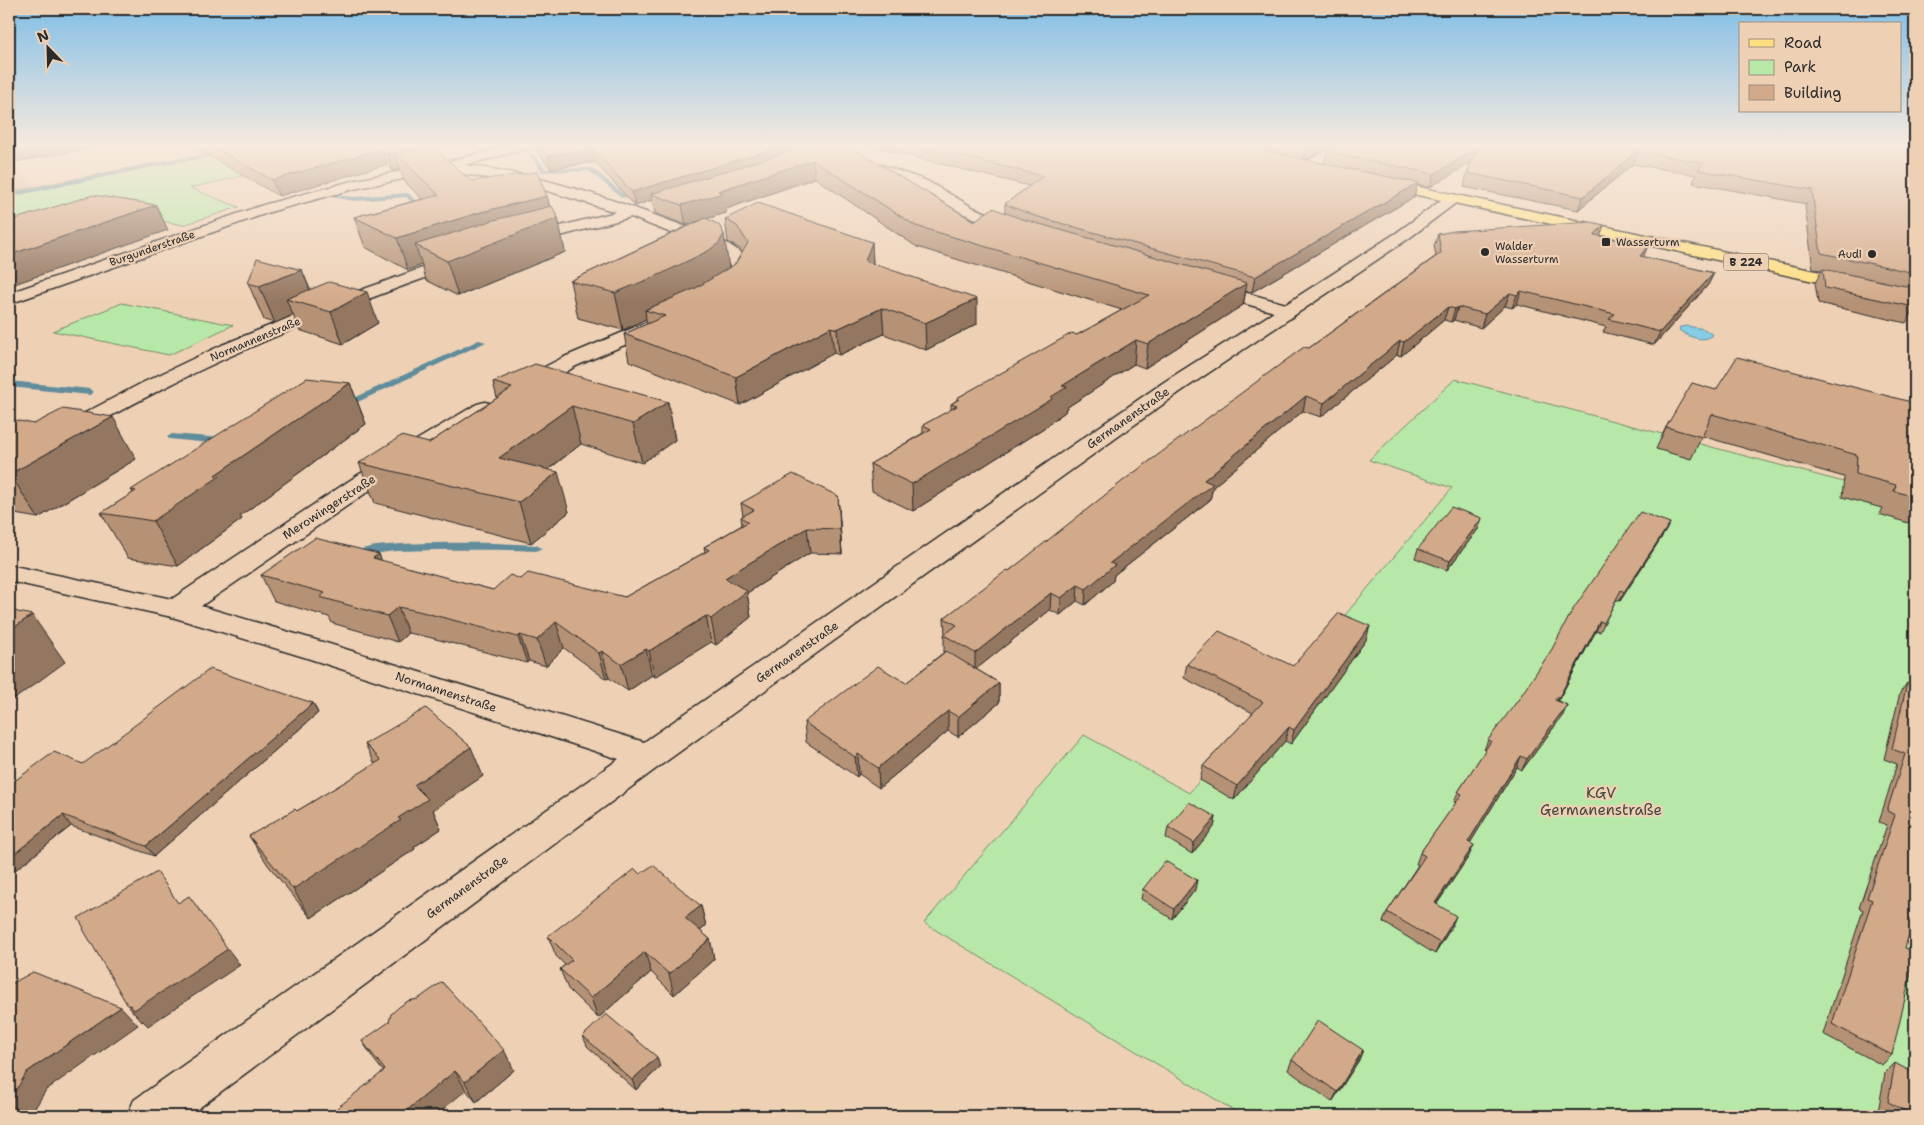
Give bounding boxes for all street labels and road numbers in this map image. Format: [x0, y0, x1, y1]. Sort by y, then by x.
street label: Burgunderstraße [107, 227, 197, 270]
road number: B 224 [1724, 253, 1768, 270]
street label: Normannenstraße [208, 314, 303, 365]
street label: Germanenstraße [1083, 383, 1173, 453]
street label: Merowingerstraße [279, 471, 379, 543]
street label: Germanenstraße [752, 617, 842, 687]
street label: Normannenstraße [393, 668, 499, 716]
street label: Germanenstraße [423, 852, 511, 922]

